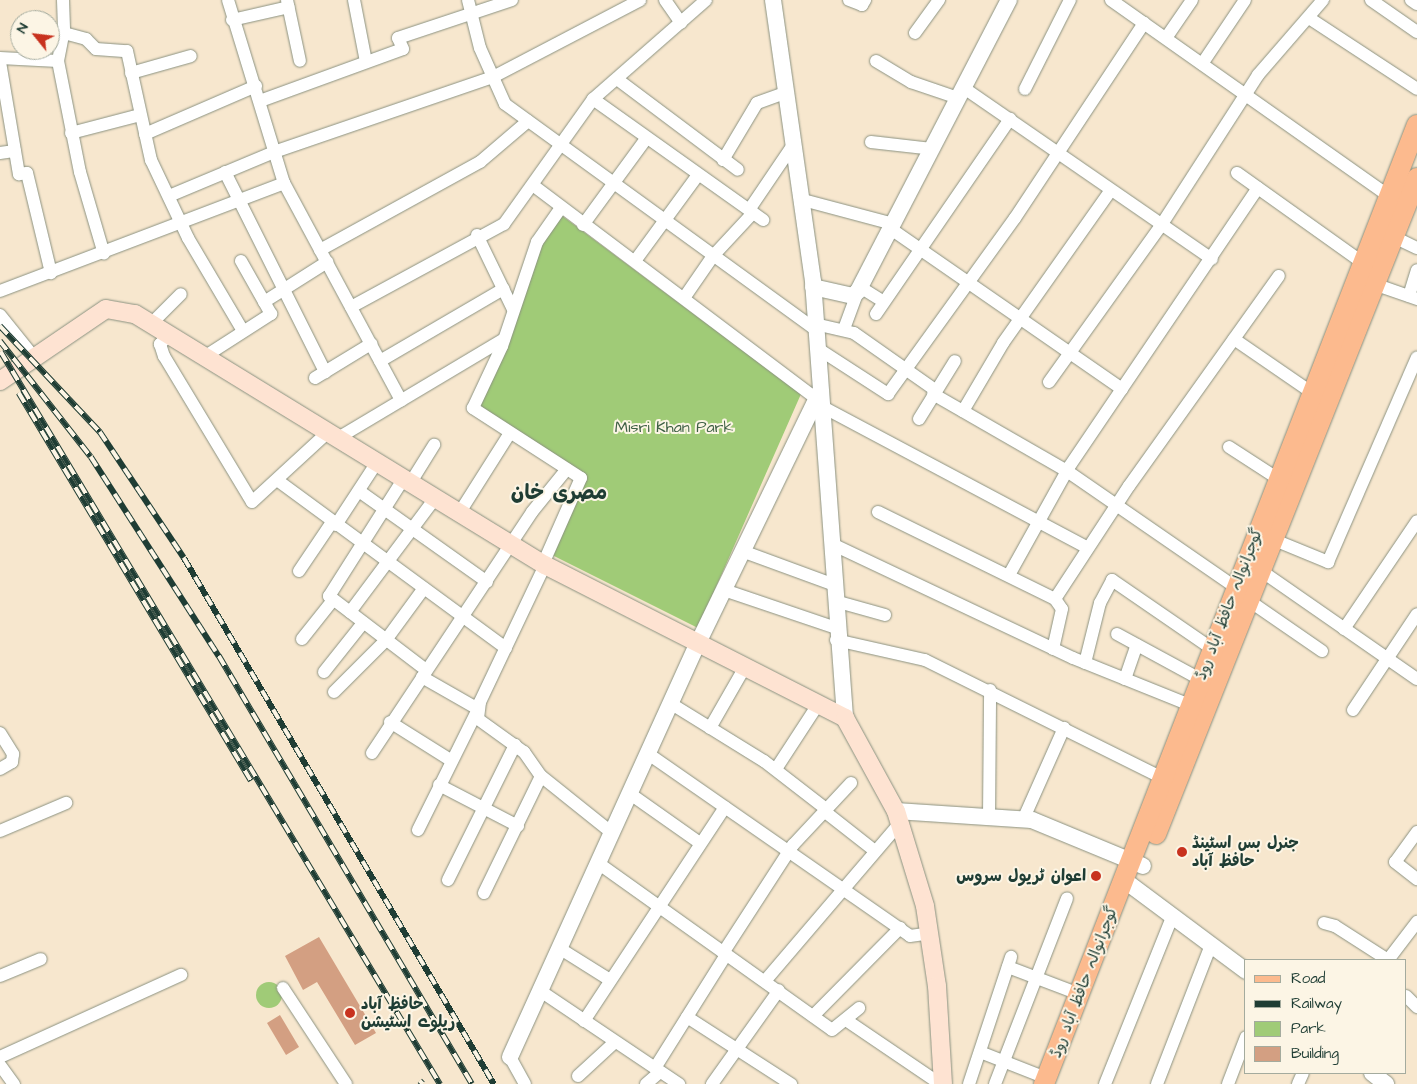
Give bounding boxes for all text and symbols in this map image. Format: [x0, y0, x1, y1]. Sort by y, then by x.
north arrow [10, 10, 60, 60]
text: N [12, 20, 34, 37]
park label: Misri Khan Park [615, 417, 733, 437]
district label: مصری خان [511, 480, 607, 506]
street label: گوجرانوالہ حافظ آباد روڈ [1191, 525, 1267, 683]
place label: جنرل بس اسٹینڈ حافظ آباد [1192, 833, 1299, 871]
marker: جنرل بس اسٹینڈ حافظ آباد [1176, 846, 1188, 858]
place label: اعوان ٹریول سروس [956, 866, 1086, 886]
marker: اعوان ٹریول سروس [1090, 870, 1102, 882]
street label: گوجرانوالہ حافظ آباد روڈ [1046, 903, 1122, 1061]
legend [1244, 959, 1407, 1074]
text: Road [1291, 968, 1325, 989]
text: Railway [1291, 993, 1342, 1014]
place label: حافظ آباد ریلوے اسٹیشن [361, 994, 455, 1032]
marker: حافظ آباد ریلوے اسٹیشن [343, 1006, 357, 1020]
text: Park [1291, 1018, 1326, 1039]
text: Building [1291, 1043, 1339, 1064]

